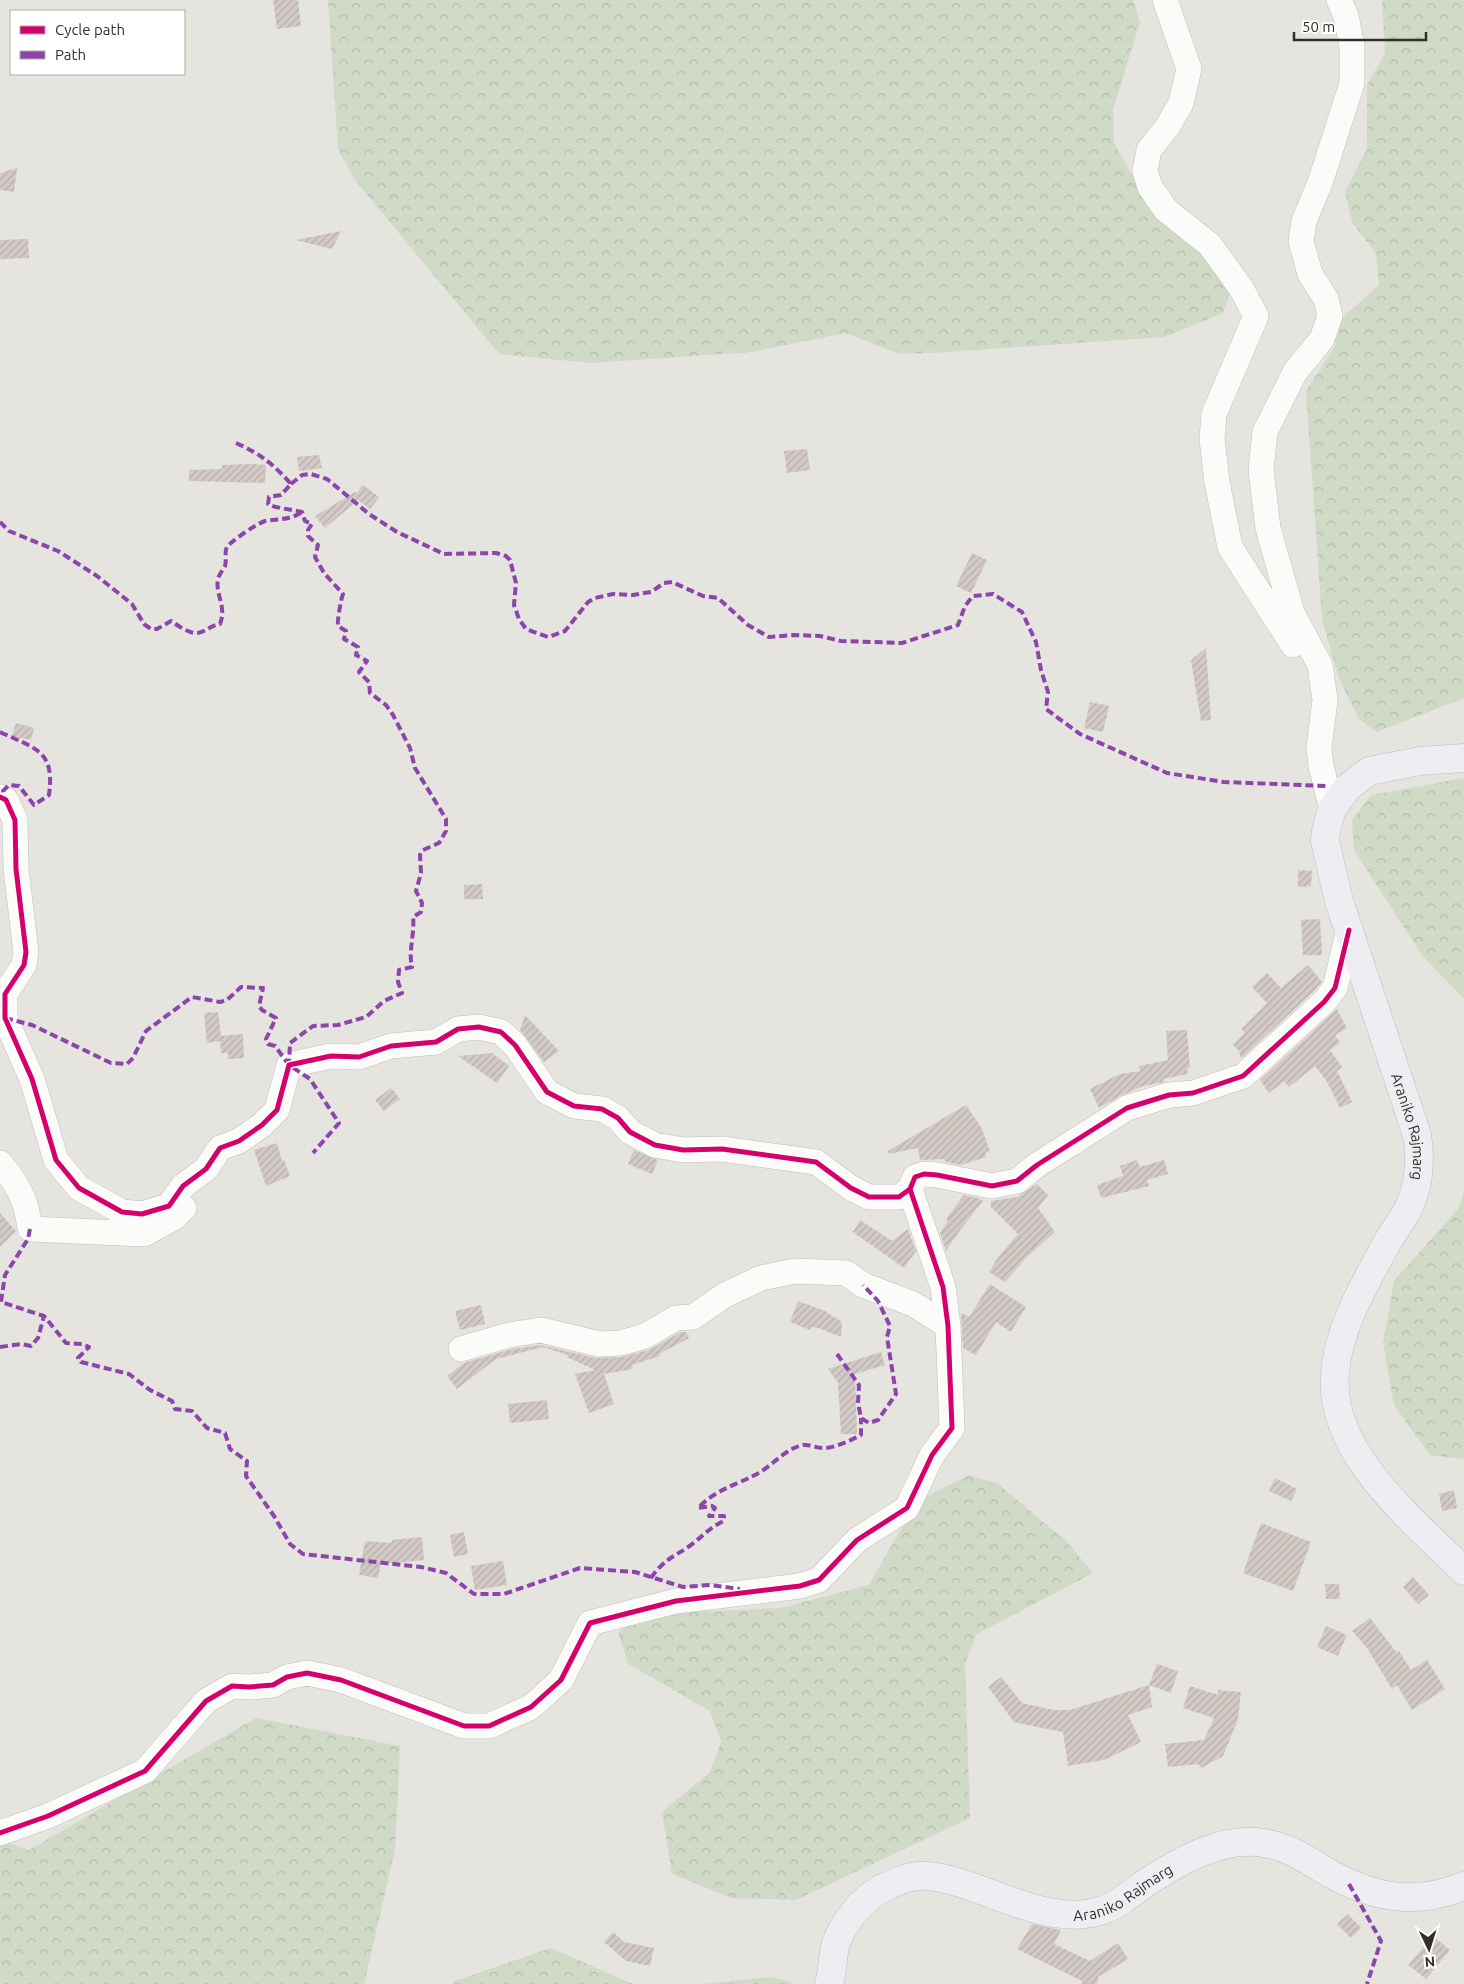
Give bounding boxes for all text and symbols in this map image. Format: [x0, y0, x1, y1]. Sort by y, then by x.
legend [10, 10, 185, 75]
scale bar [1294, 10, 1426, 42]
text: 50 m [1302, 18, 1335, 35]
text: Cycle path [55, 21, 125, 38]
text: Path [55, 46, 86, 63]
street label: Araniko Rajmarg [1388, 1071, 1428, 1181]
street label: Araniko Rajmarg [1073, 1860, 1175, 1923]
north arrow [1404, 1924, 1454, 1974]
text: N [1424, 1954, 1436, 1970]

